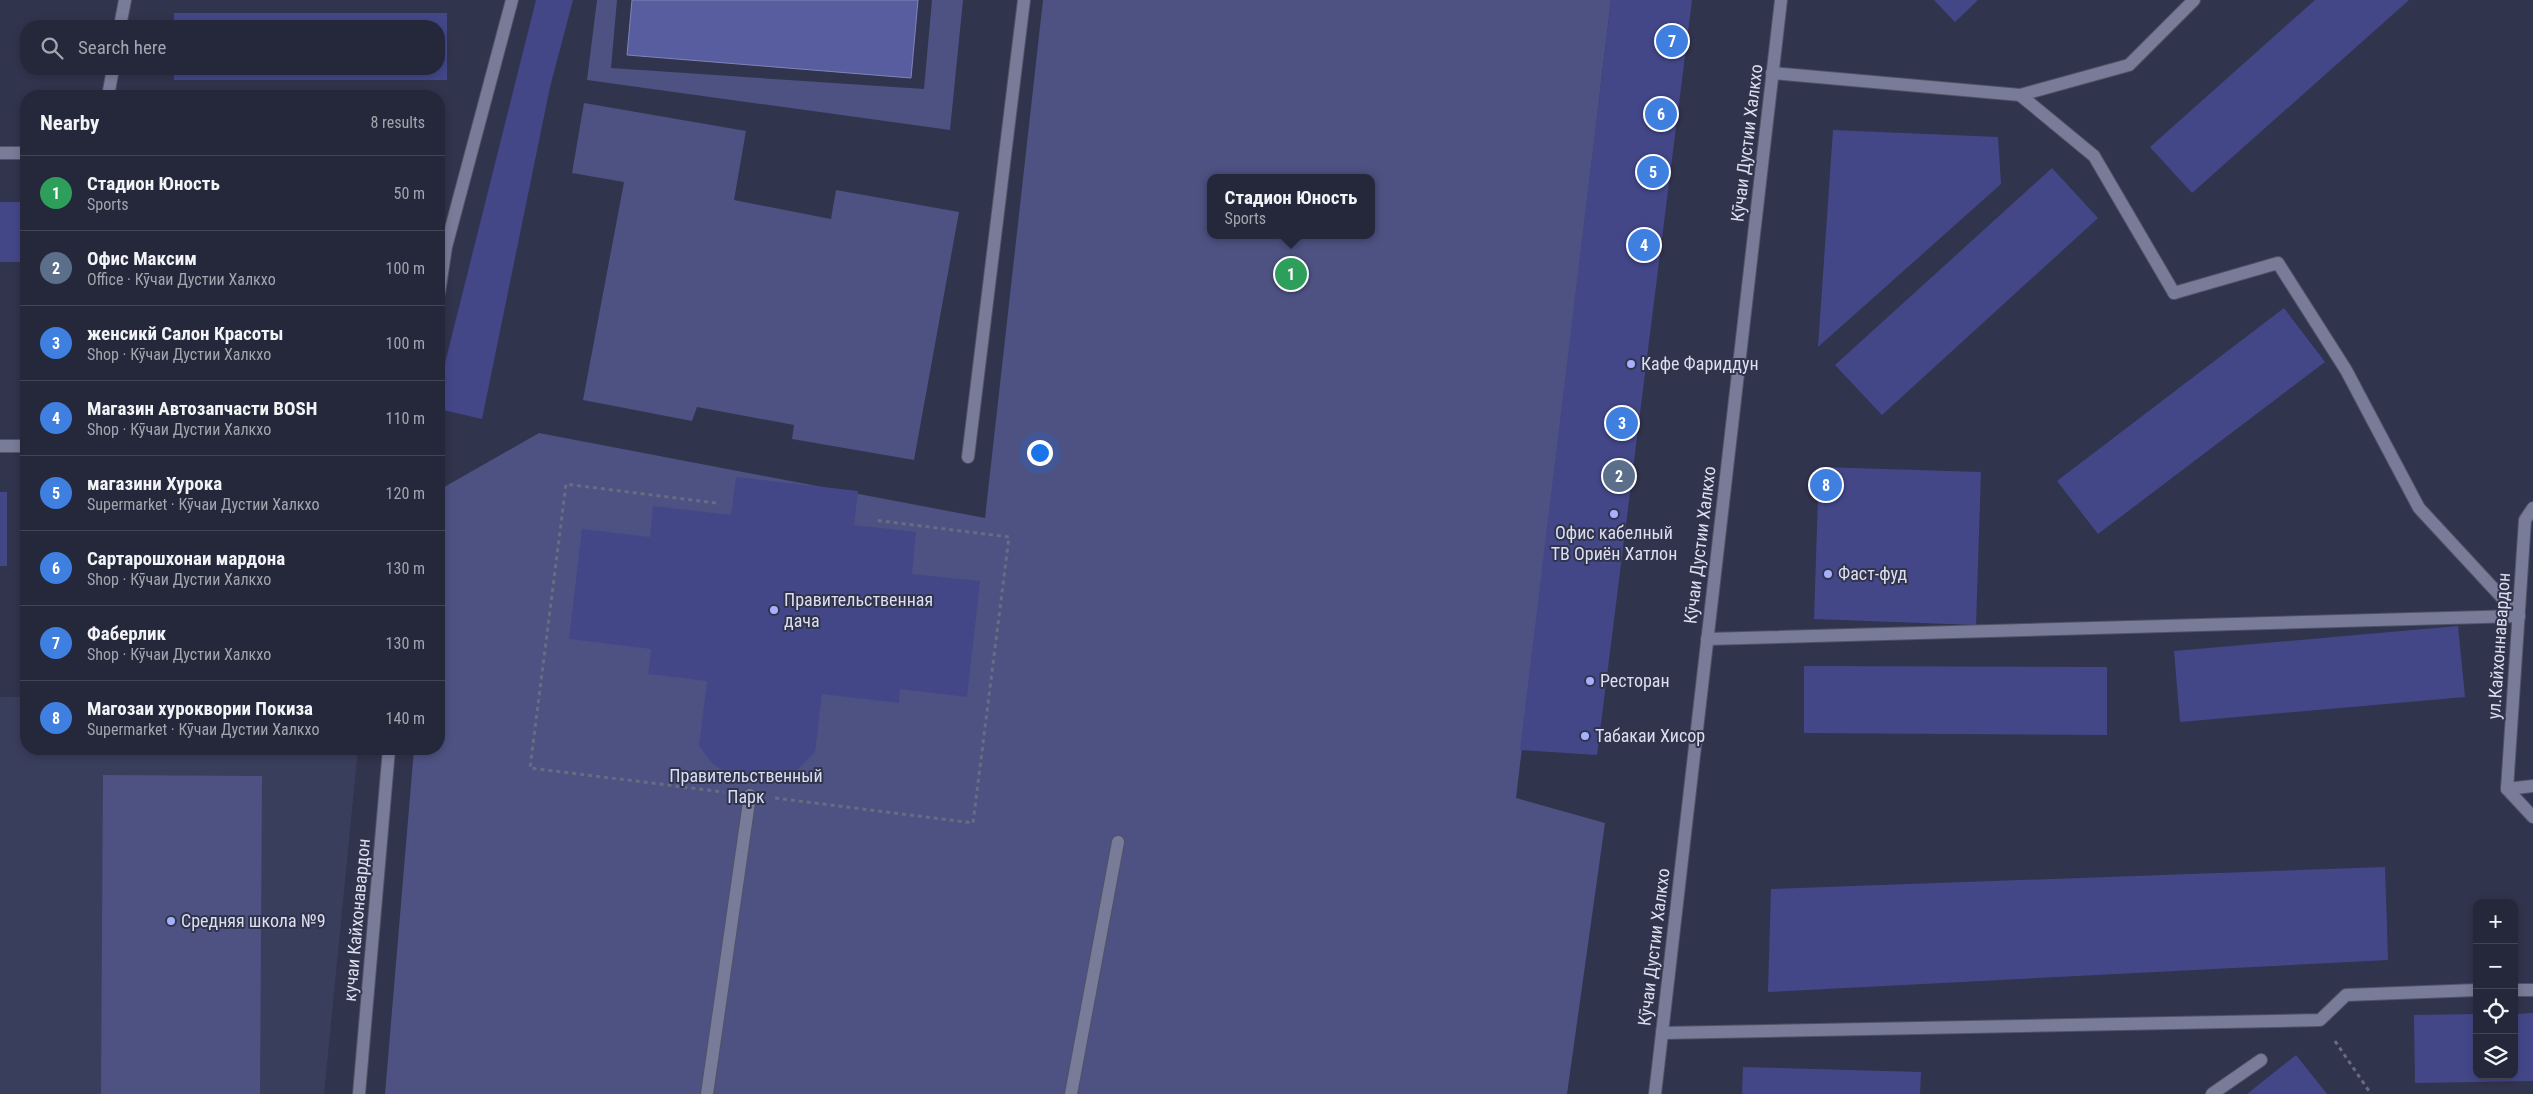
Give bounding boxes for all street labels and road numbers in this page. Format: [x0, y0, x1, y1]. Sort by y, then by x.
street label: Кӯчаи Дустии Халкхо [1726, 63, 1767, 223]
street label: Кӯчаи Дустии Халкхо [1679, 465, 1720, 625]
street label: ул.Кайхоннавардон [2483, 572, 2514, 720]
street label: кучаи Кайхонавардон [339, 838, 374, 1002]
street label: Кӯчаи Дустии Халкхо [1633, 867, 1674, 1027]

